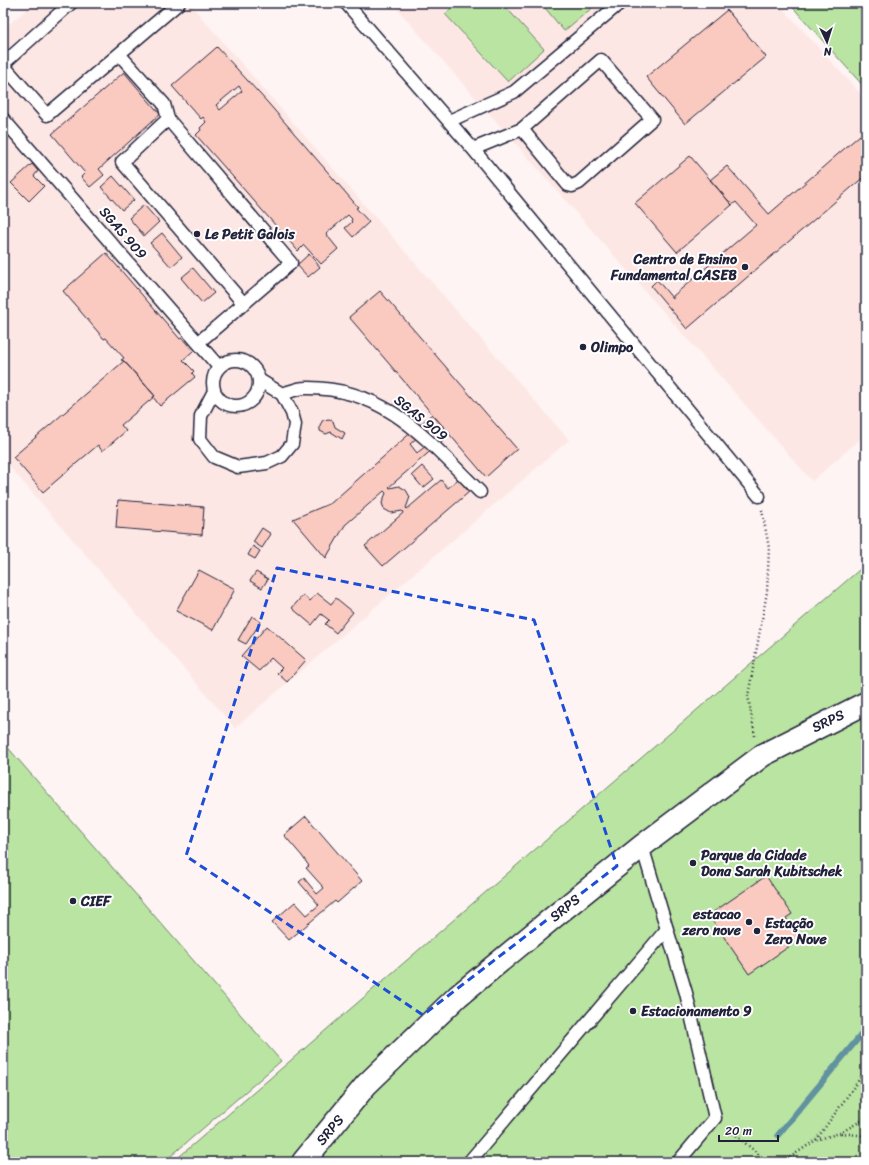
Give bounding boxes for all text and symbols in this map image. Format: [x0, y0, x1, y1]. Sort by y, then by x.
north arrow [807, 22, 847, 62]
text: N [823, 42, 833, 61]
street label: SGAS 909 [93, 201, 154, 266]
place label: Le Petit Galois [205, 222, 295, 247]
marker: Le Petit Galois [192, 229, 202, 239]
place label: Centro de Ensino Fundamental CASEB [610, 247, 738, 288]
marker: Centro de Ensino Fundamental CASEB [740, 262, 750, 272]
place label: Olimpo [590, 335, 634, 360]
marker: Olimpo [578, 342, 588, 352]
street label: SGAS 909 [388, 388, 454, 448]
street label: SRPS [807, 702, 849, 740]
place label: Parque da Cidade Dona Sarah Kubitschek [701, 843, 843, 884]
marker: Parque da Cidade Dona Sarah Kubitschek [688, 858, 698, 868]
street label: SRPS [544, 887, 586, 928]
place label: CIEF [80, 889, 112, 914]
marker: CIEF [68, 896, 78, 906]
place label: estacao zero nove [681, 902, 742, 943]
place label: Estação Zero Nove [764, 911, 828, 952]
marker: estacao zero nove [744, 917, 754, 927]
marker: Estação Zero Nove [752, 926, 762, 936]
place label: Estacionamento 9 [641, 999, 752, 1024]
marker: Estacionamento 9 [628, 1006, 638, 1016]
street label: SRPS [309, 1109, 351, 1151]
scale bar [719, 1117, 778, 1143]
text: 20 m [725, 1120, 752, 1142]

